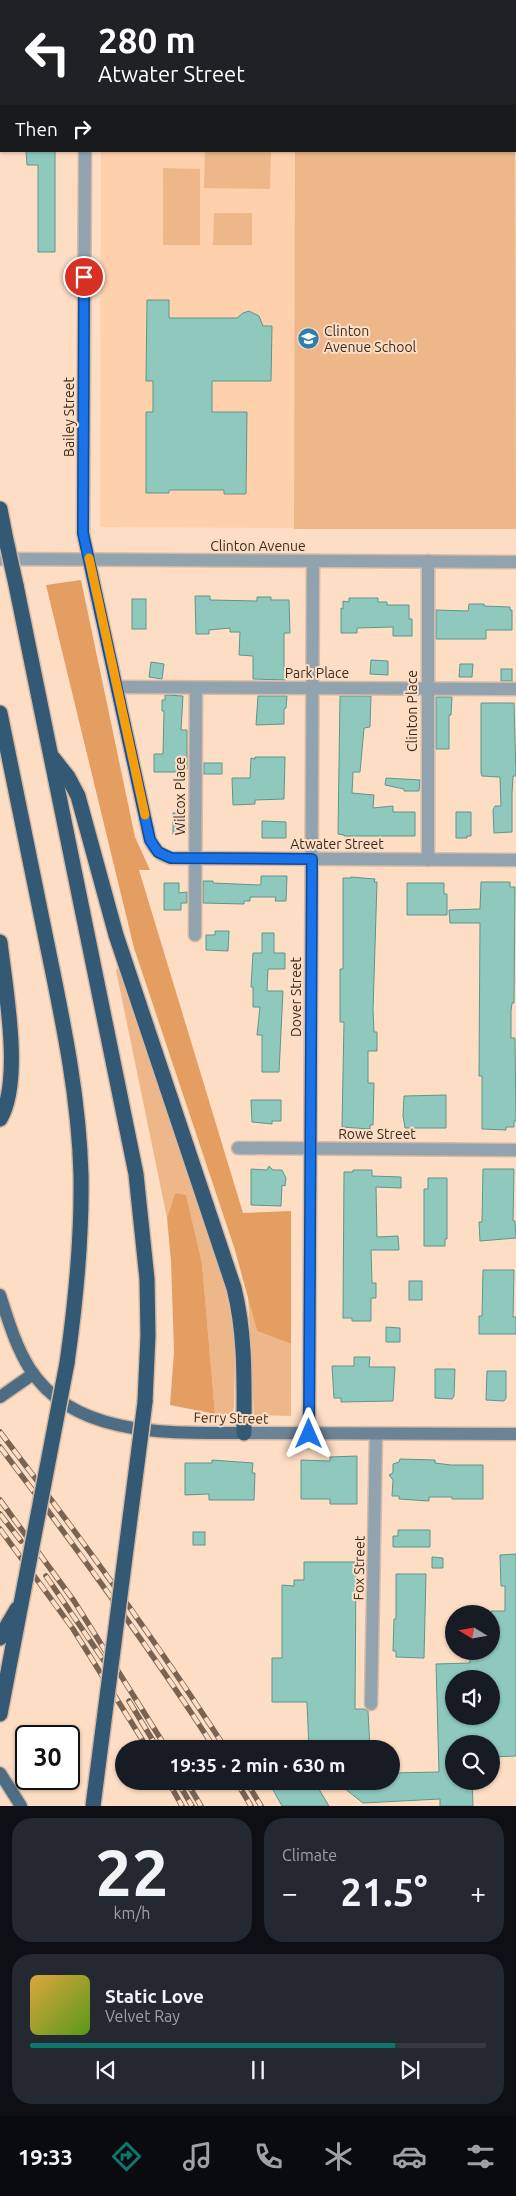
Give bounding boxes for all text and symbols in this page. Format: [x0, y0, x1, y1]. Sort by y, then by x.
icon: left [15, 20, 80, 85]
text: 280 m [98, 20, 196, 60]
text: Atwater Street [98, 61, 245, 86]
icon: right [68, 115, 96, 143]
text: Then [15, 118, 58, 140]
pin [63, 256, 105, 298]
icon: arrive [70, 263, 98, 291]
place label: Clinton Avenue School [324, 323, 417, 355]
school or university icon: Clinton Avenue School [296, 327, 320, 351]
street label: Bailey Street [61, 377, 77, 457]
street label: Clinton Avenue [210, 538, 306, 554]
street label: Park Place [285, 665, 349, 681]
street label: Clinton Place [404, 670, 420, 752]
street label: Wilcox Place [172, 757, 188, 835]
street label: Atwater Street [290, 836, 384, 852]
street label: Dover Street [288, 956, 304, 1037]
street label: Rowe Street [338, 1126, 416, 1142]
position arrow [282, 1407, 334, 1459]
street label: Ferry Street [193, 1409, 269, 1427]
street label: Fox Street [350, 1535, 368, 1601]
north arrow [445, 1605, 500, 1660]
map controls [445, 1605, 500, 1790]
button: sound [445, 1670, 500, 1725]
speed limit sign: 30 [15, 1725, 80, 1790]
button: search [445, 1735, 500, 1790]
text: 19:35 · 2 min · 630 m [170, 1754, 345, 1776]
text: 22 [95, 1835, 169, 1908]
text: Climate [282, 1846, 337, 1864]
text: 21.5° [340, 1871, 428, 1913]
text: − [282, 1877, 298, 1908]
text: + [470, 1877, 486, 1908]
text: km/h [114, 1904, 150, 1922]
text: Static Love [105, 1985, 204, 2007]
text: Velvet Ray [105, 2007, 180, 2025]
icon: previous [92, 2056, 120, 2084]
icon: pause [244, 2056, 272, 2084]
icon: next [396, 2056, 424, 2084]
icon: directions [109, 2139, 144, 2174]
icon: music [180, 2139, 215, 2174]
icon: phone [251, 2139, 286, 2174]
icon: climate [321, 2139, 356, 2174]
icon: car [392, 2139, 427, 2174]
icon: filters [463, 2139, 498, 2174]
text: 19:33 [18, 2144, 73, 2169]

